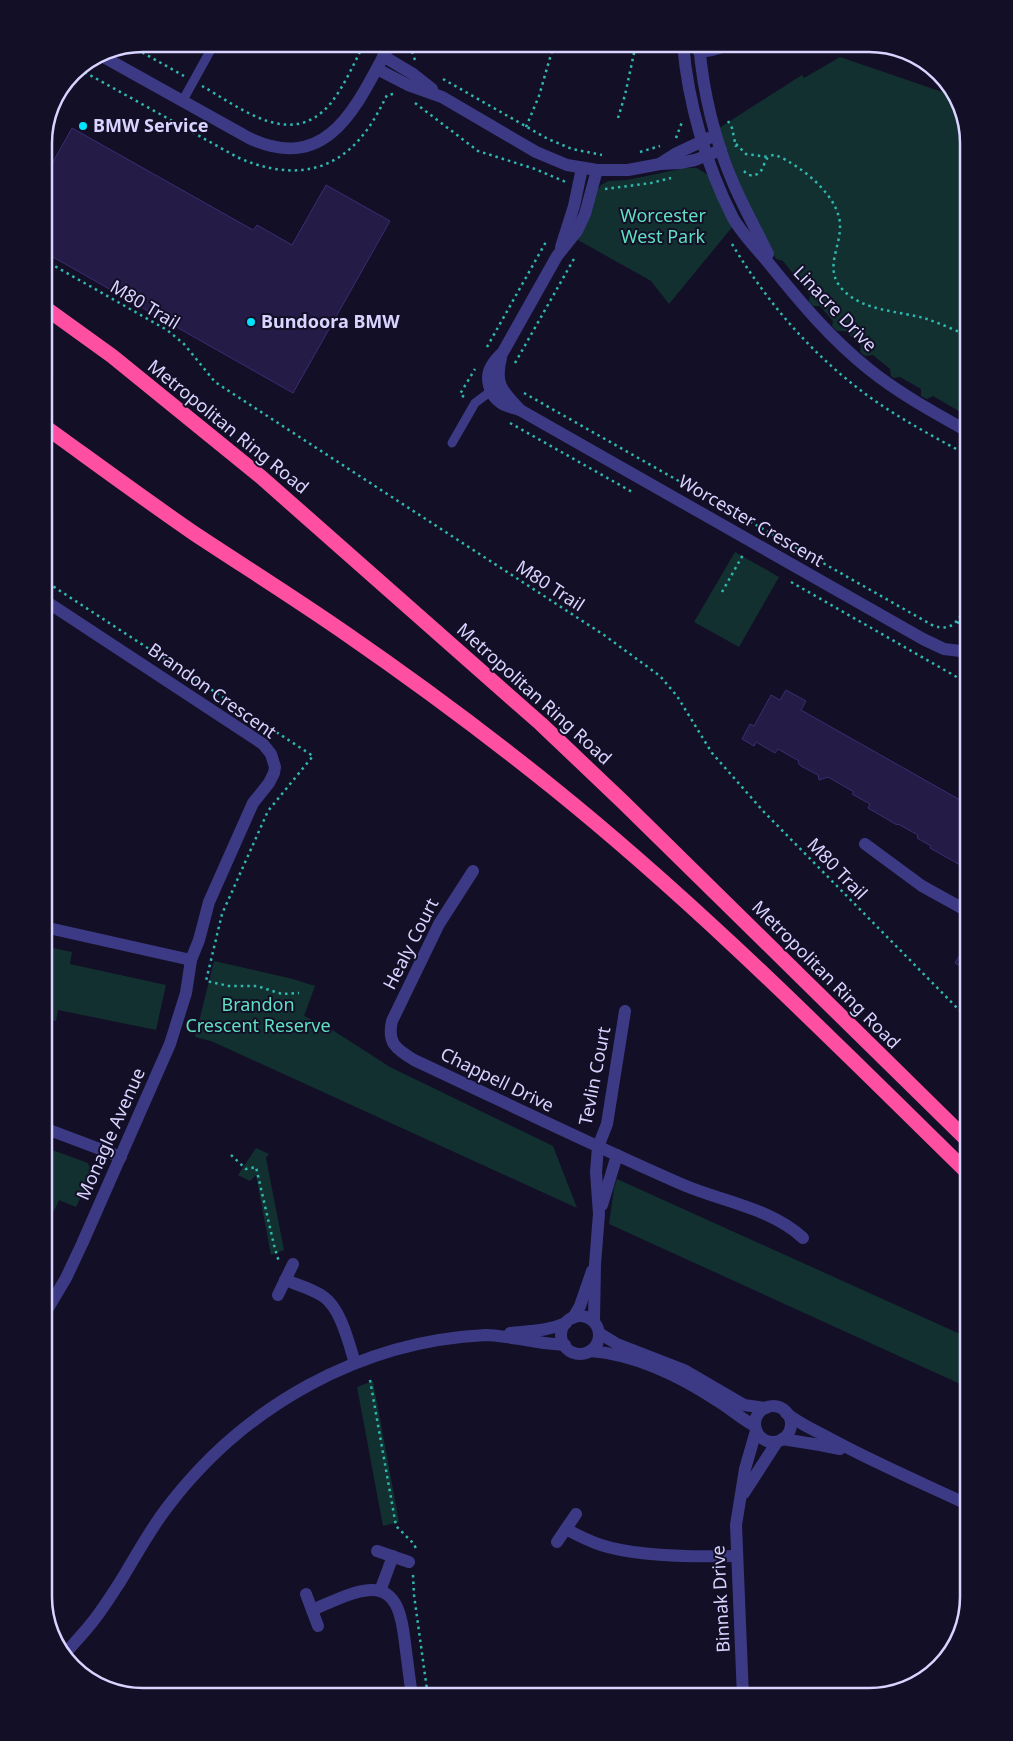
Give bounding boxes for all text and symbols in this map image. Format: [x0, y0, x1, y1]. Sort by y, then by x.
place label: BMW Service [93, 113, 208, 137]
marker: BMW Service [77, 120, 89, 132]
park label: Worcester West Park [620, 203, 706, 248]
street label: Linacre Drive [789, 260, 883, 356]
street label: M80 Trail [106, 274, 185, 334]
place label: Bundoora BMW [261, 309, 400, 333]
marker: Bundoora BMW [245, 316, 257, 328]
street label: Metropolitan Ring Road [143, 354, 314, 499]
street label: Worcester Crescent [674, 469, 829, 572]
street label: M80 Trail [512, 554, 589, 616]
street label: Metropolitan Ring Road [452, 617, 617, 769]
street label: Brandon Crescent [144, 637, 282, 744]
street label: M80 Trail [802, 832, 873, 904]
street label: Healy Court [377, 893, 444, 993]
street label: Metropolitan Ring Road [747, 895, 906, 1054]
park label: Brandon Crescent Reserve [185, 992, 331, 1037]
street label: Tevlin Court [573, 1024, 615, 1127]
street label: Chappell Drive [437, 1041, 558, 1117]
street label: Monagle Avenue [70, 1064, 150, 1203]
street label: Binnak Drive [705, 1545, 735, 1653]

